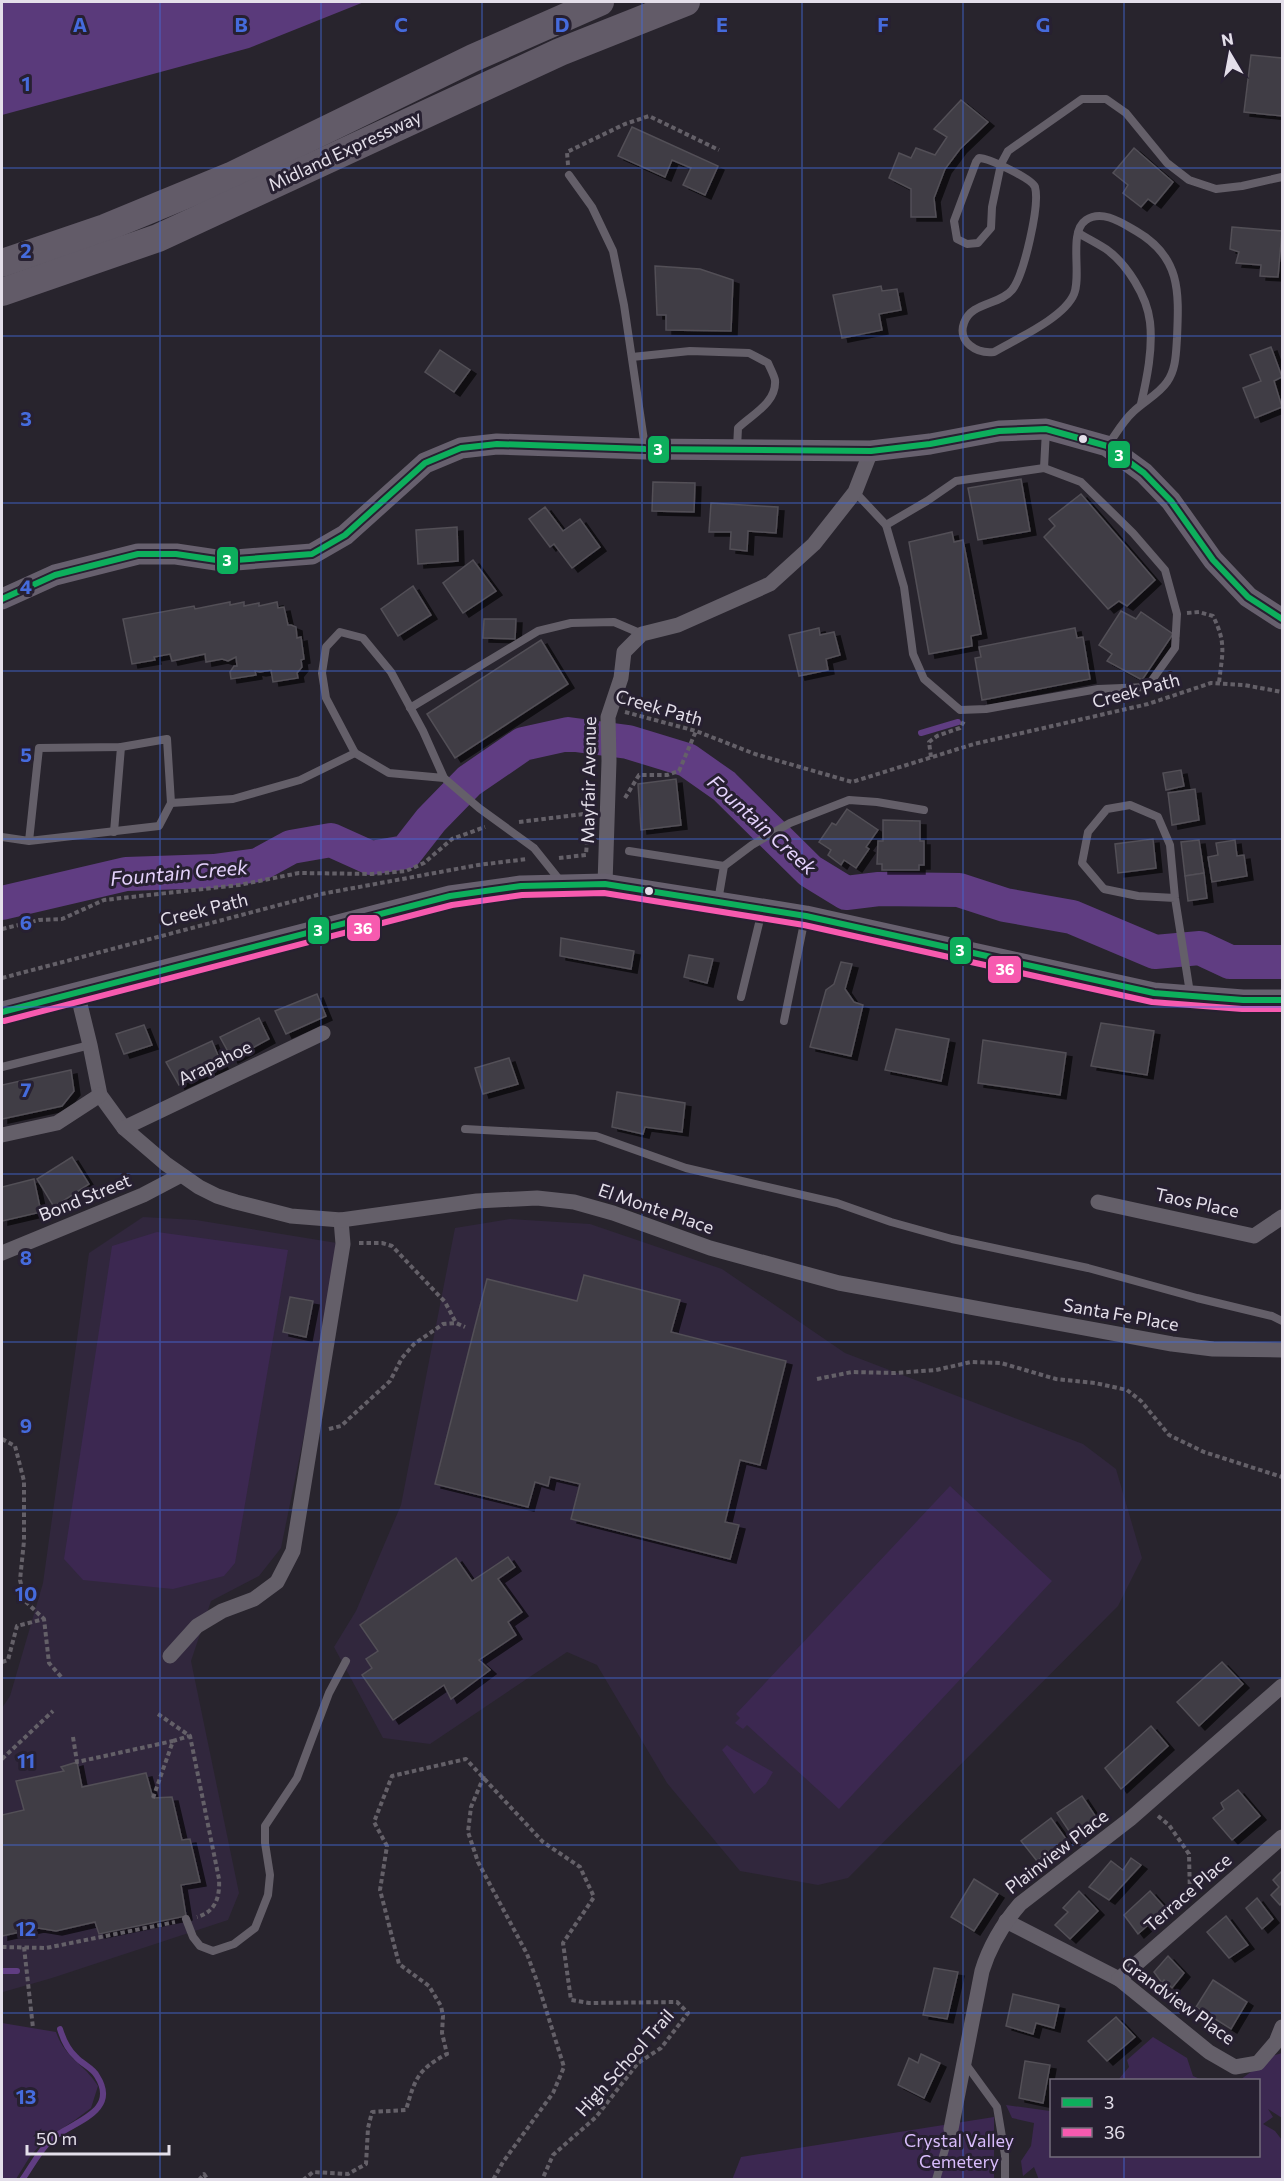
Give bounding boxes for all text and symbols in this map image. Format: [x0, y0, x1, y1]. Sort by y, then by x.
text: A [73, 12, 87, 36]
text: B [234, 12, 248, 36]
text: C [394, 12, 408, 36]
text: D [555, 12, 569, 36]
text: E [716, 12, 728, 36]
text: F [877, 12, 889, 36]
text: G [1036, 12, 1050, 36]
north arrow [1200, 24, 1260, 84]
text: N [1220, 28, 1235, 49]
text: 1 [21, 71, 31, 95]
street label: Midland Expressway [264, 105, 425, 195]
text: 2 [20, 238, 32, 262]
text: 3 [20, 406, 32, 430]
unlabelled marker [1077, 433, 1089, 445]
line badge: 3 [647, 435, 670, 464]
text: 3 [653, 439, 663, 458]
line badge: 3 [1107, 440, 1131, 469]
text: 3 [1114, 445, 1124, 464]
line badge: 3 [216, 546, 239, 575]
text: 3 [222, 550, 232, 569]
text: 4 [20, 574, 32, 598]
street label: Creek Path [1090, 668, 1182, 712]
street label: Creek Path [613, 684, 705, 730]
street label: Mayfair Avenue [576, 716, 600, 844]
text: 5 [20, 742, 32, 766]
water label: Fountain Creek [703, 769, 823, 880]
water label: Fountain Creek [109, 854, 250, 890]
unlabelled marker [643, 885, 655, 897]
street label: Creek Path [158, 887, 250, 931]
text: 6 [20, 910, 32, 934]
line badge: 36 [346, 914, 381, 942]
line badge: 3 [307, 916, 330, 945]
text: 36 [353, 918, 373, 937]
text: 3 [313, 920, 323, 939]
line badge: 3 [949, 936, 972, 965]
text: 3 [955, 940, 965, 959]
line badge: 36 [987, 955, 1022, 984]
text: 36 [995, 959, 1015, 978]
street label: Arapahoe [174, 1035, 255, 1089]
text: 7 [21, 1077, 32, 1101]
street label: Bond Street [35, 1169, 134, 1226]
street label: El Monte Place [596, 1178, 717, 1238]
street label: Taos Place [1153, 1182, 1241, 1222]
text: 8 [20, 1245, 32, 1269]
street label: Santa Fe Place [1062, 1293, 1181, 1335]
text: 9 [20, 1413, 32, 1437]
text: 10 [15, 1581, 37, 1605]
text: 11 [17, 1748, 35, 1772]
street label: Plainview Place [1000, 1804, 1112, 1898]
street label: Terrace Place [1139, 1848, 1236, 1936]
text: 12 [16, 1916, 36, 1940]
street label: Grandview Place [1118, 1952, 1240, 2049]
street label: High School Trail [570, 2004, 678, 2120]
legend [1050, 2079, 1260, 2157]
text: 13 [16, 2084, 36, 2108]
text: 3 [1104, 2091, 1114, 2113]
scale bar [27, 2118, 170, 2156]
text: 36 [1104, 2121, 1125, 2143]
text: 50 m [36, 2127, 77, 2149]
park label: Crystal Valley Cemetery [904, 2129, 1014, 2172]

